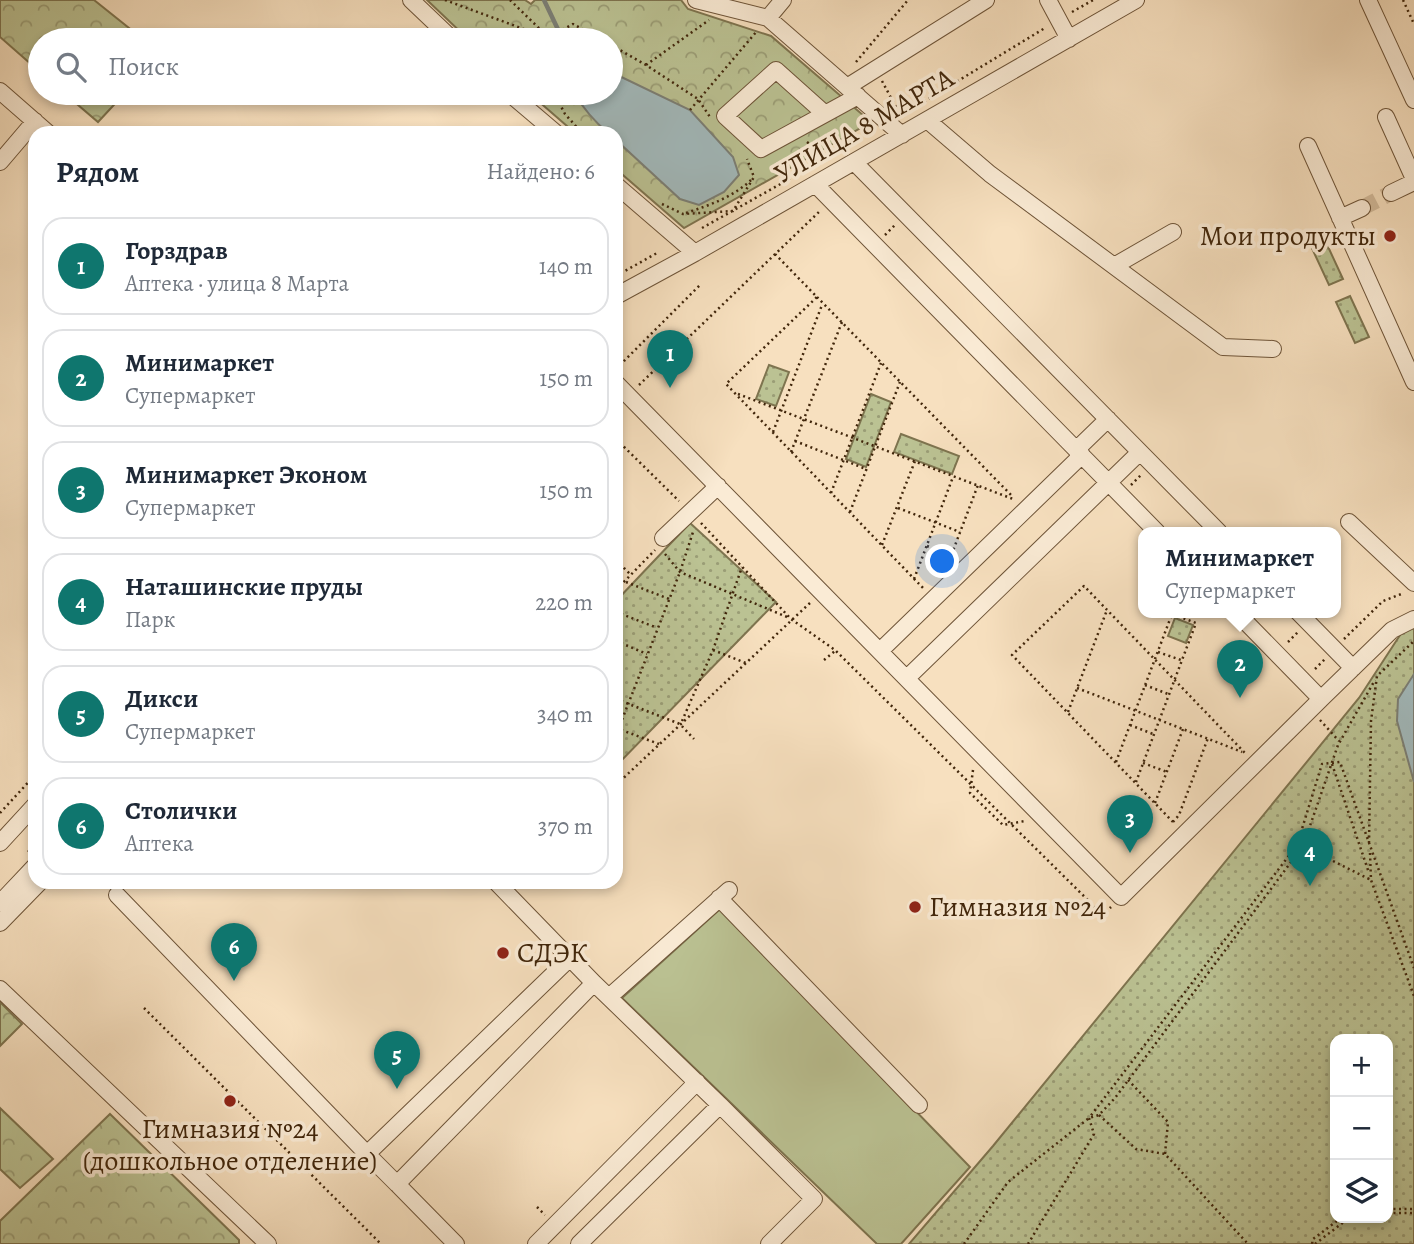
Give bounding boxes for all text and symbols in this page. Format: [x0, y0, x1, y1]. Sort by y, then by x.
search box [28, 28, 623, 105]
icon: search [52, 48, 90, 86]
text: Поиск [108, 49, 179, 84]
street label: УЛИЦА 8 МАРТА [767, 59, 961, 193]
text: Рядом [56, 152, 139, 192]
text: Найдено: 6 [487, 156, 595, 187]
place label: Мои продукты [1200, 217, 1376, 255]
marker: Мои продукты [1382, 228, 1398, 244]
text: Горздрав [125, 233, 228, 268]
text: 1 [77, 251, 85, 282]
text: 140 m [539, 251, 593, 282]
text: Аптека · улица 8 Марта [125, 268, 349, 299]
pin: 1 [647, 330, 693, 388]
text: Минимаркет [125, 345, 274, 380]
text: 2 [75, 363, 87, 394]
text: 150 m [539, 363, 593, 394]
text: Супермаркет [125, 380, 256, 411]
text: Минимаркет Эконом [125, 457, 367, 492]
text: 3 [76, 475, 86, 506]
text: 150 m [539, 475, 593, 506]
text: Супермаркет [125, 492, 256, 523]
popup [1138, 527, 1341, 618]
text: Минимаркет [1165, 540, 1314, 575]
your location [925, 544, 959, 578]
text: Наташинские пруды [125, 569, 363, 604]
text: Супермаркет [1165, 575, 1295, 606]
text: 4 [76, 587, 86, 618]
text: 220 m [535, 587, 593, 618]
text: Парк [125, 604, 176, 635]
pin: 2 [1217, 640, 1263, 698]
text: Дикси [125, 681, 198, 716]
text: 5 [76, 699, 86, 730]
text: 340 m [537, 699, 593, 730]
text: Супермаркет [125, 716, 256, 747]
text: Столички [125, 793, 237, 828]
pin: 3 [1107, 795, 1153, 853]
text: 6 [76, 811, 86, 842]
text: 370 m [538, 811, 593, 842]
text: Аптека [125, 828, 194, 859]
pin: 4 [1287, 828, 1333, 886]
place label: Гимназия №24 [929, 888, 1106, 926]
marker: Гимназия №24 [907, 899, 923, 915]
pin: 6 [211, 923, 257, 981]
place label: СДЭК [517, 934, 588, 972]
marker: СДЭК [495, 945, 511, 961]
pin: 5 [374, 1031, 420, 1089]
map controls [1330, 1034, 1393, 1223]
button: + [1330, 1034, 1393, 1097]
marker: Гимназия №24 (дошкольное отделение) [222, 1093, 238, 1109]
button: − [1330, 1097, 1393, 1160]
place label: Гимназия №24 (дошкольное отделение) [83, 1110, 377, 1180]
button: layers [1330, 1160, 1393, 1223]

